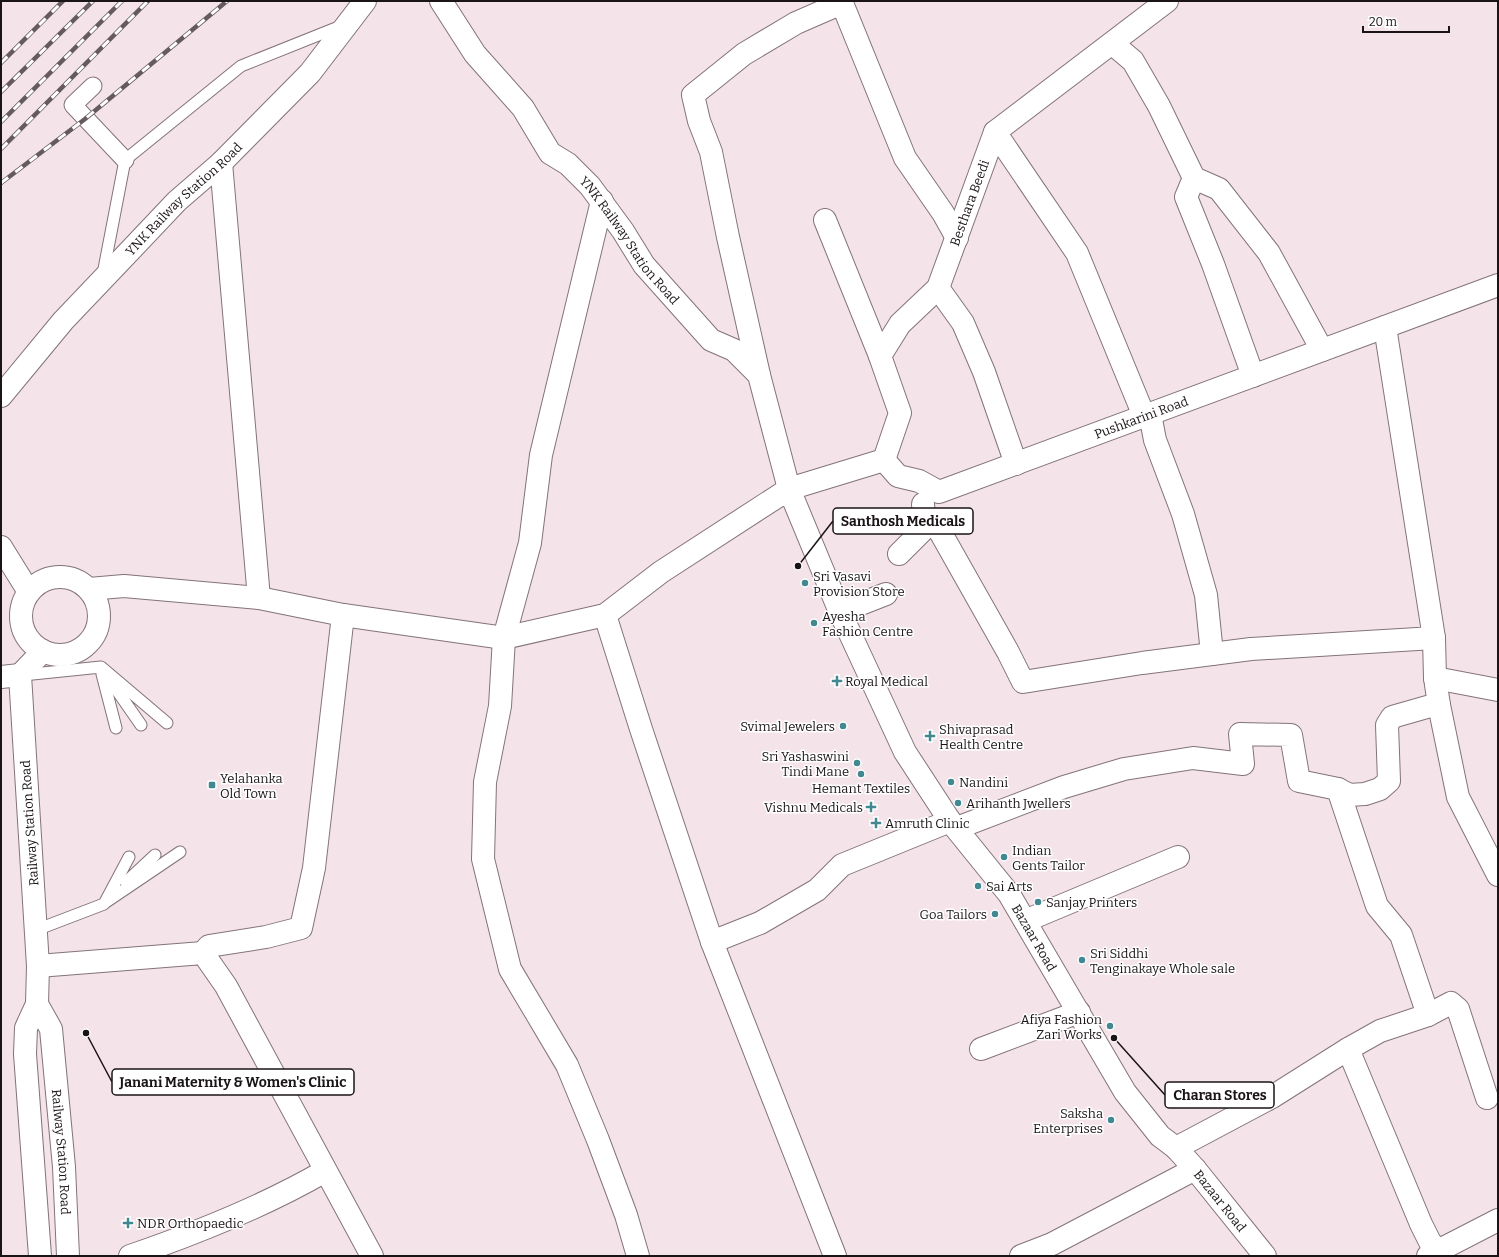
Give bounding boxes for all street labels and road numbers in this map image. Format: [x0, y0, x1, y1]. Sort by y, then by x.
street label: YNK Railway Station Road [122, 139, 245, 259]
street label: Besthara Beedi [947, 158, 992, 248]
street label: YNK Railway Station Road [577, 173, 682, 307]
street label: Pushkarini Road [1092, 393, 1190, 442]
street label: Railway Station Road [18, 759, 41, 886]
street label: Bazaar Road [1009, 902, 1060, 974]
street label: Railway Station Road [49, 1088, 73, 1215]
street label: Bazaar Road [1191, 1167, 1249, 1235]

